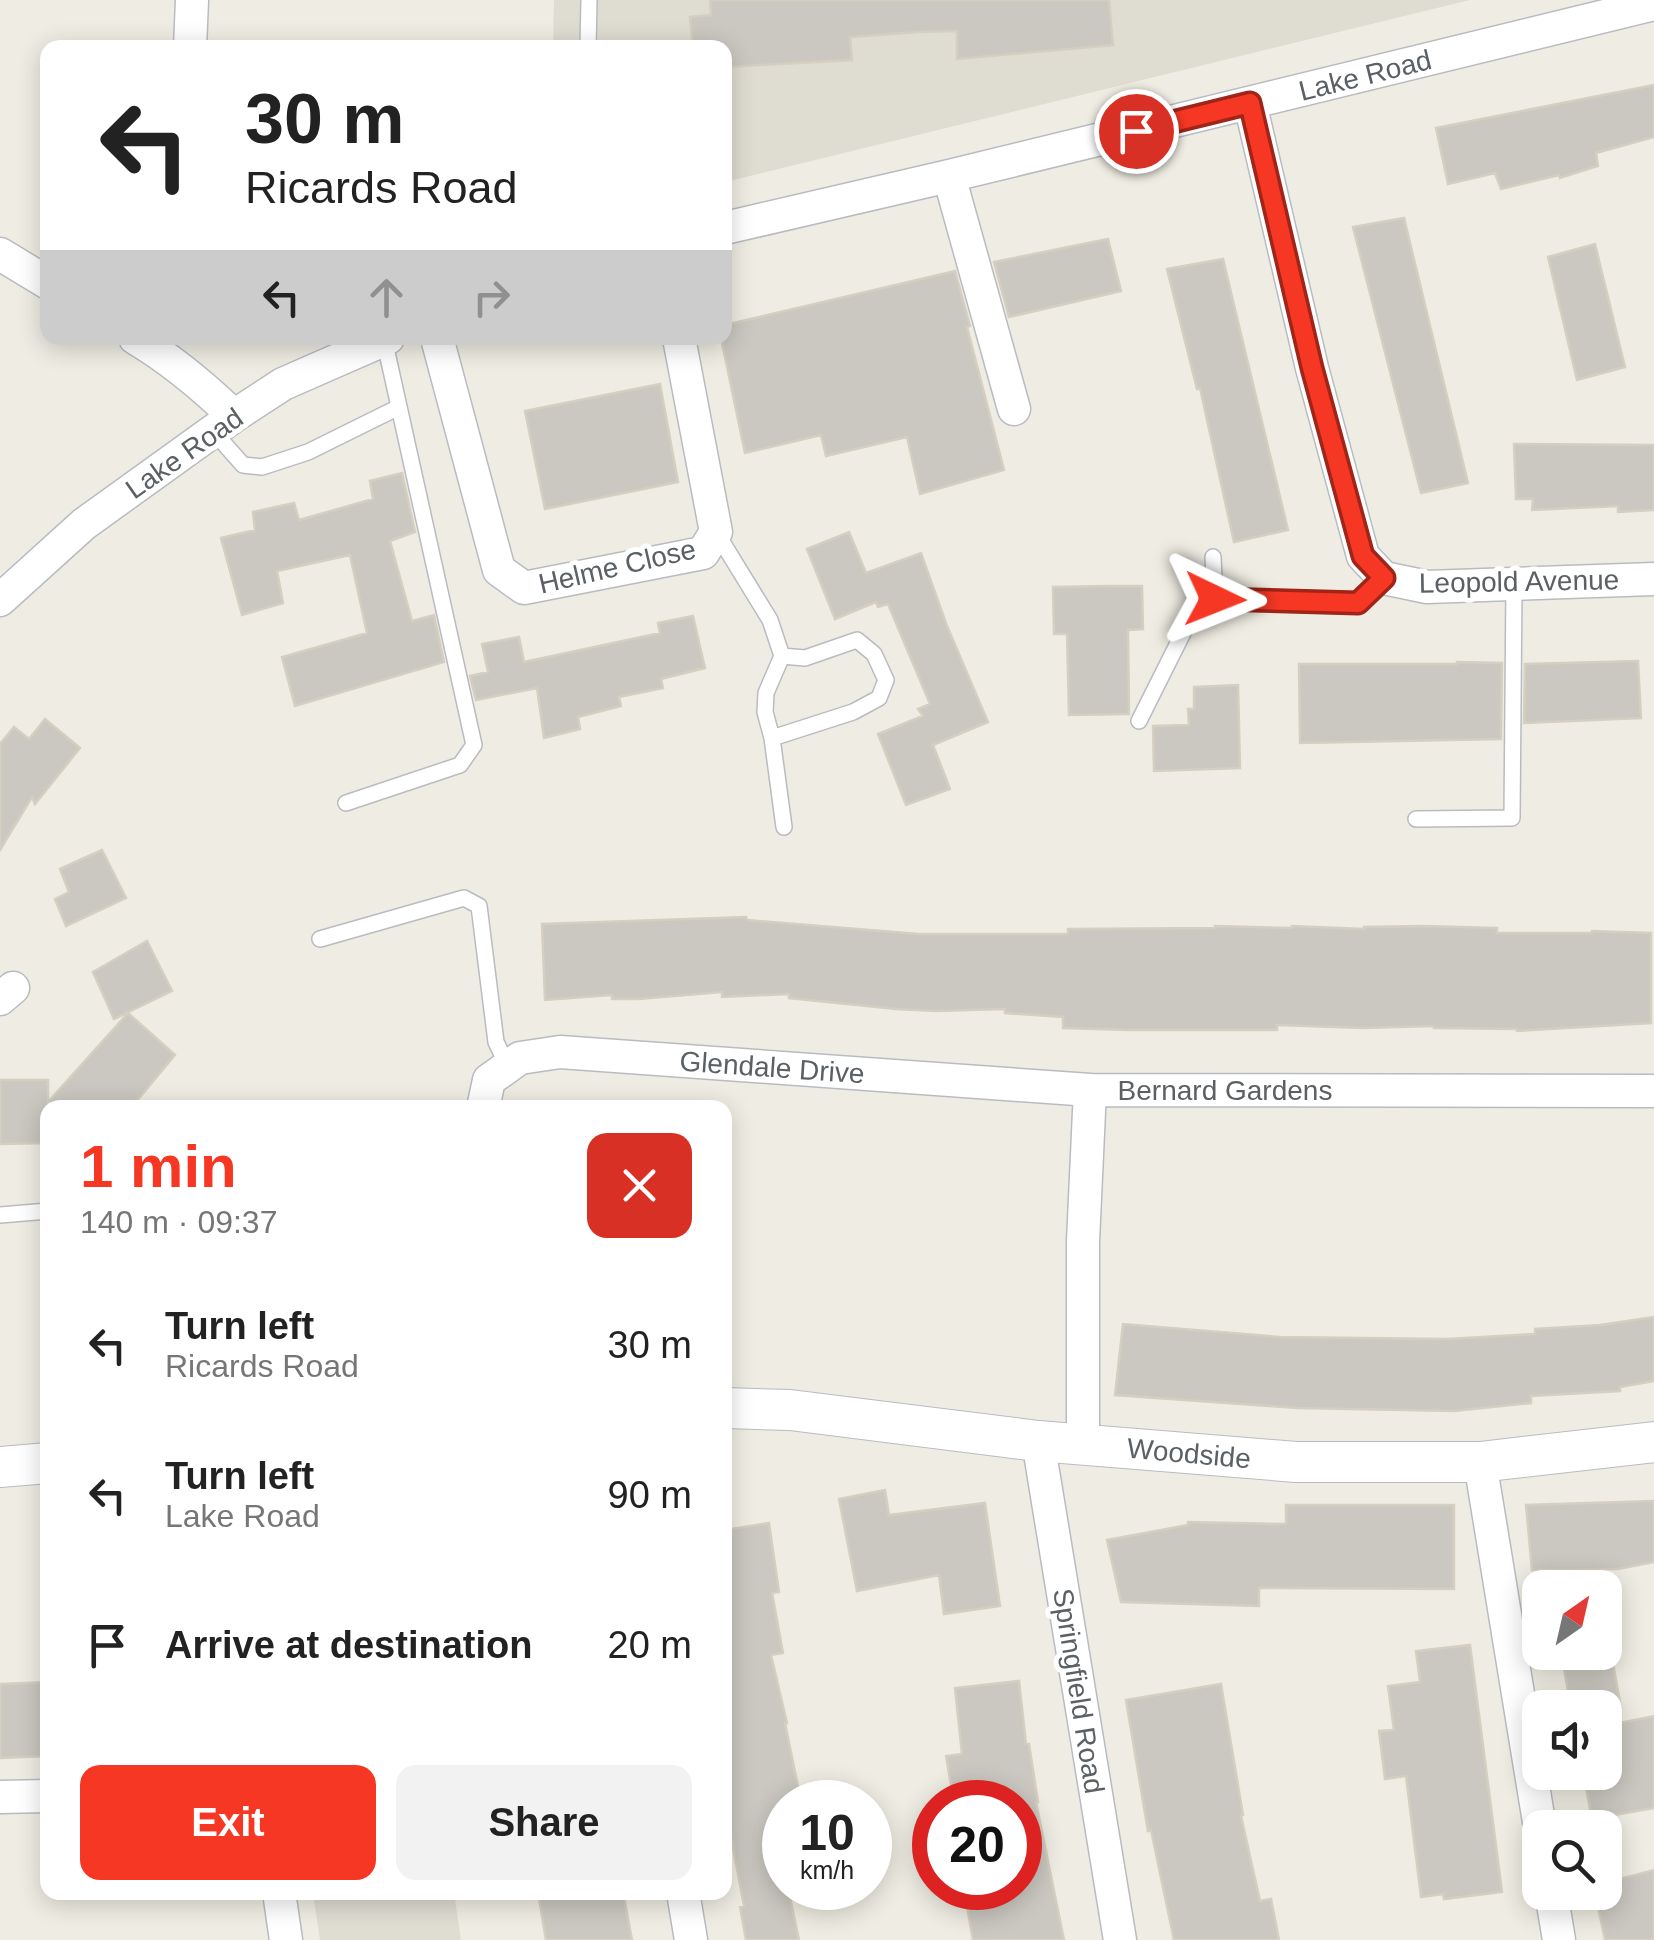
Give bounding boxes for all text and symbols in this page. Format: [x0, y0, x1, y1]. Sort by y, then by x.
street label: Lake Road [1296, 44, 1435, 107]
icon: left [80, 80, 210, 210]
text: 30 m [245, 80, 405, 158]
pin [1094, 89, 1179, 174]
icon: arrive [1109, 104, 1164, 159]
text: Ricards Road [245, 162, 518, 213]
icon: left [254, 270, 309, 325]
icon: ahead [359, 270, 414, 325]
icon: right [464, 270, 519, 325]
street label: Lake Road [120, 402, 249, 505]
street label: Helme Close [536, 533, 699, 600]
position arrow [1163, 547, 1267, 651]
street label: Leopold Avenue [1419, 564, 1619, 599]
street label: Glendale Drive [679, 1046, 865, 1089]
street label: Bernard Gardens [1118, 1075, 1332, 1106]
text: 1 min [80, 1133, 237, 1200]
button: close [587, 1133, 692, 1238]
text: 140 m · 09:37 [80, 1204, 277, 1240]
text: Turn left [165, 1305, 314, 1347]
icon: left [80, 1318, 135, 1373]
text: 30 m [608, 1324, 692, 1366]
text: Ricards Road [165, 1348, 359, 1384]
street label: Woodside [1126, 1433, 1252, 1474]
text: Turn left [165, 1455, 314, 1497]
icon: left [80, 1468, 135, 1523]
text: 90 m [608, 1474, 692, 1516]
text: Lake Road [165, 1498, 320, 1534]
north arrow [1522, 1570, 1622, 1670]
map controls [1522, 1570, 1622, 1910]
street label: Springfield Road [1047, 1586, 1110, 1796]
icon: arrive [80, 1618, 135, 1673]
text: Arrive at destination [165, 1624, 532, 1666]
text: 20 m [608, 1624, 692, 1666]
button: sound [1522, 1690, 1622, 1790]
button: Exit [80, 1765, 376, 1880]
button: Share [396, 1765, 692, 1880]
speed limit sign: 20 [912, 1780, 1042, 1910]
text: 10 [799, 1805, 855, 1861]
button: search [1522, 1810, 1622, 1910]
text: km/h [800, 1856, 854, 1884]

